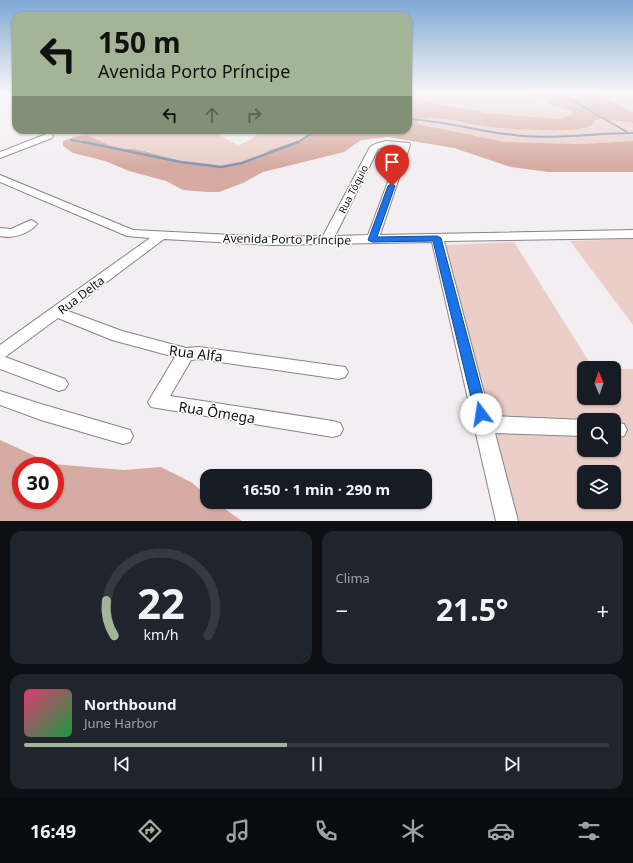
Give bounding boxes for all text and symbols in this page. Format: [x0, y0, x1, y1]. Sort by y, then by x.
text: 150 m [98, 23, 181, 61]
icon: left [32, 28, 84, 80]
text: Avenida Porto Príncipe [98, 59, 290, 83]
icon: left [159, 104, 181, 126]
icon: ahead [201, 104, 223, 126]
icon: right [243, 104, 265, 126]
pin [375, 145, 409, 186]
icon: arrive [381, 151, 403, 173]
street label: Rua Tóquio [335, 162, 371, 216]
street label: Avenida Porto Príncipe [223, 229, 351, 249]
street label: Rua Delta [54, 272, 108, 318]
street label: Rua Alfa [168, 340, 224, 366]
north arrow [577, 361, 621, 405]
map controls [577, 361, 621, 509]
position arrow [460, 393, 502, 435]
street label: Rua Ômega [177, 397, 257, 427]
button: search [577, 413, 621, 457]
speed limit sign: 30 [12, 457, 64, 509]
button: layers [577, 465, 621, 509]
text: 16:50 · 1 min · 290 m [242, 479, 390, 499]
text: Clima [336, 569, 370, 587]
text: 22 [137, 574, 185, 630]
text: 21.5° [436, 589, 509, 630]
text: − [336, 595, 348, 625]
text: + [596, 595, 609, 625]
text: km/h [143, 624, 178, 643]
text: Northbound [84, 694, 176, 714]
text: June Harbor [84, 714, 158, 732]
icon: previous [111, 753, 133, 775]
icon: pause [306, 753, 328, 775]
icon: next [501, 753, 523, 775]
icon: directions [136, 817, 164, 845]
icon: music [224, 817, 252, 845]
icon: phone [312, 817, 340, 845]
icon: climate [399, 817, 427, 845]
icon: car [487, 817, 515, 845]
icon: filters [575, 817, 603, 845]
text: 16:49 [30, 819, 76, 843]

